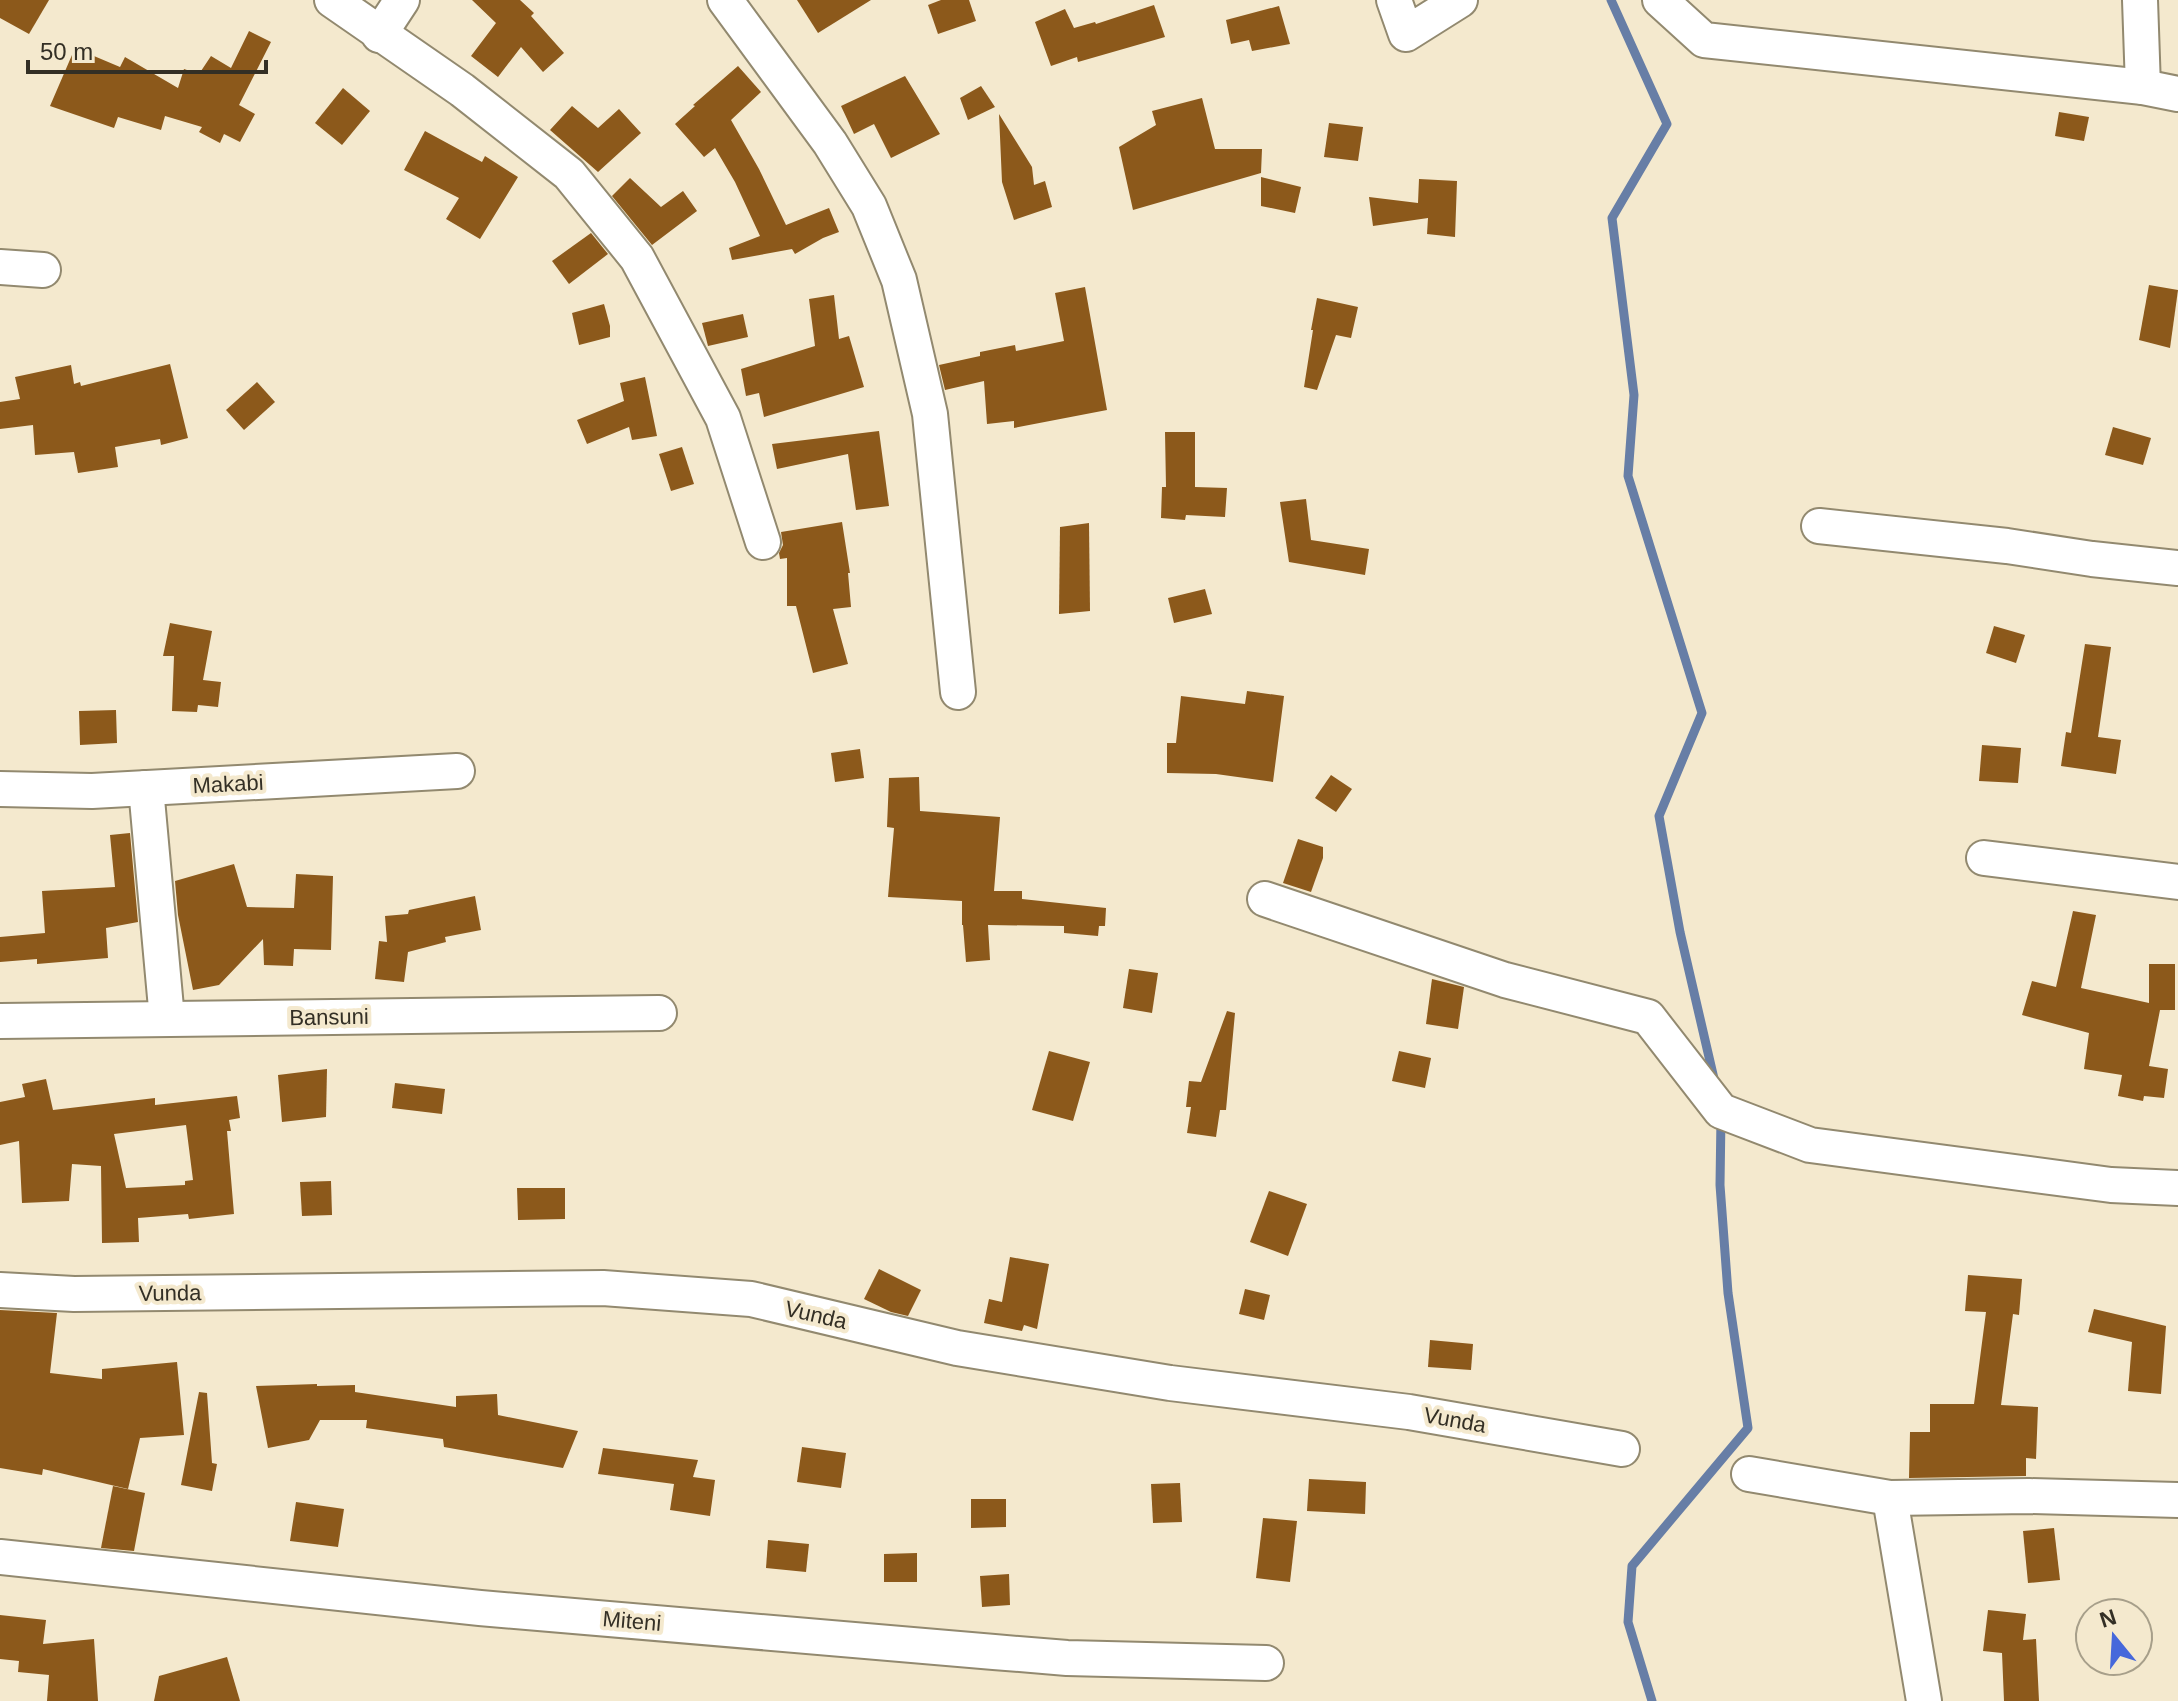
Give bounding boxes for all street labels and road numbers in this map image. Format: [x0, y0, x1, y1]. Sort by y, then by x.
street label: Makabi [192, 770, 264, 798]
street label: Bansuni [289, 1004, 369, 1030]
street label: Vunda [138, 1280, 202, 1306]
street label: Vunda [783, 1296, 850, 1334]
street label: Vunda [1422, 1402, 1489, 1438]
street label: Miteni [602, 1606, 662, 1636]

